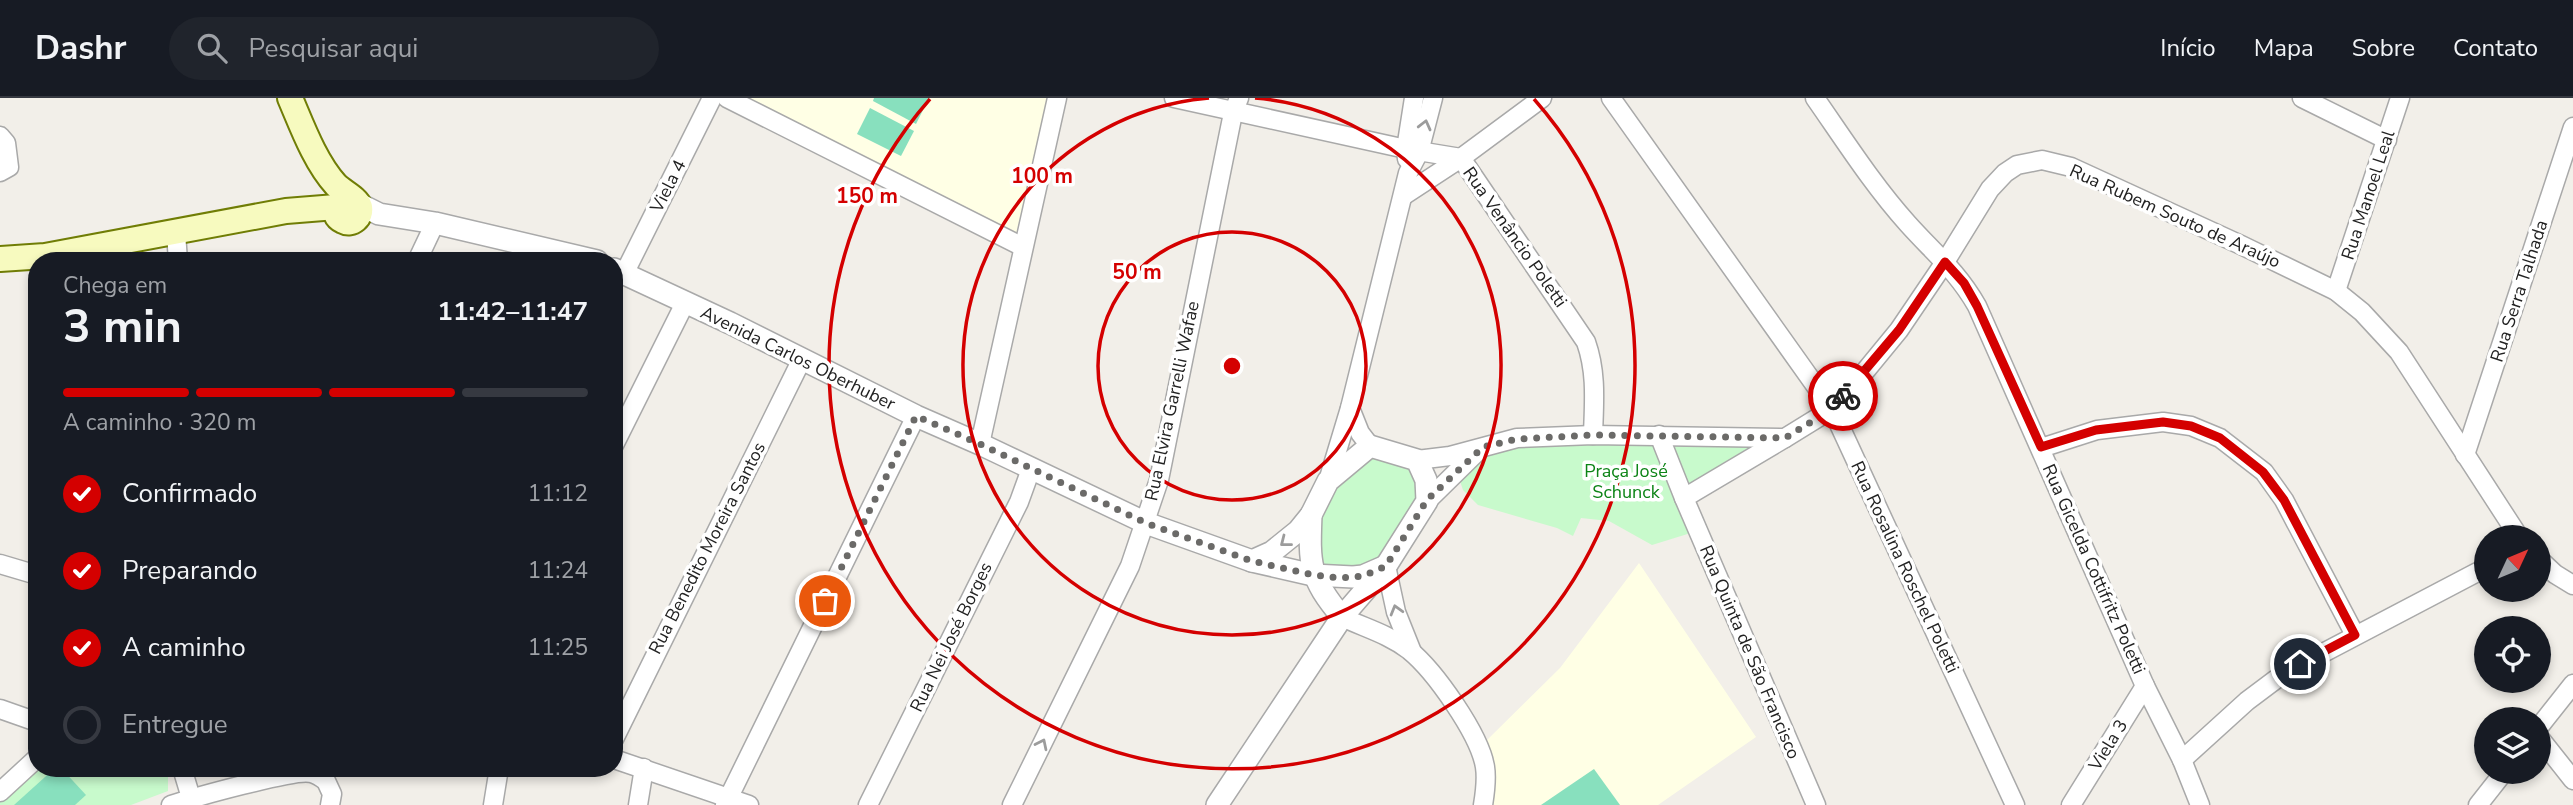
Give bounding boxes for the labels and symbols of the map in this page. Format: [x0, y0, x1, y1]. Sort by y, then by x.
one-way arrow [1417, 119, 1431, 131]
street label: Rua Manoel Leal [2336, 126, 2400, 263]
street label: Viela 4 [644, 155, 692, 217]
street label: Rua Rubem Souto de Araújo [2066, 159, 2284, 273]
text: 100 m [1011, 162, 1073, 190]
street label: Rua Venâncio Poletti [1457, 162, 1573, 312]
text: 150 m [836, 182, 898, 210]
street label: Rua Serra Talhada [2485, 217, 2553, 365]
text: 50 m [1112, 258, 1162, 286]
street label: Rua Elvira Garrelli Wafae [1139, 299, 1205, 503]
street label: Avenida Carlos Oberhuber [697, 300, 900, 416]
centre of rings [1220, 354, 1244, 378]
courier [1808, 361, 1878, 431]
street label: Rua Benedito Moreira Santos [643, 438, 771, 658]
street label: Rua Rosalina Roschel Poletti [1845, 457, 1965, 677]
park label: Praça José Schunck [1584, 459, 1668, 504]
street label: Rua Gicelda Cottifritz Poletti [2037, 460, 2151, 678]
north arrow [2474, 525, 2552, 602]
one-way arrow [1280, 534, 1292, 547]
street label: Rua Quinta de São Francisco [1694, 541, 1806, 763]
street label: Rua Nei José Borges [904, 558, 998, 716]
pin [795, 571, 855, 631]
one-way arrow [1389, 604, 1404, 616]
pin [2270, 634, 2330, 694]
street label: Viela 3 [2082, 715, 2133, 776]
one-way arrow [1034, 739, 1048, 751]

